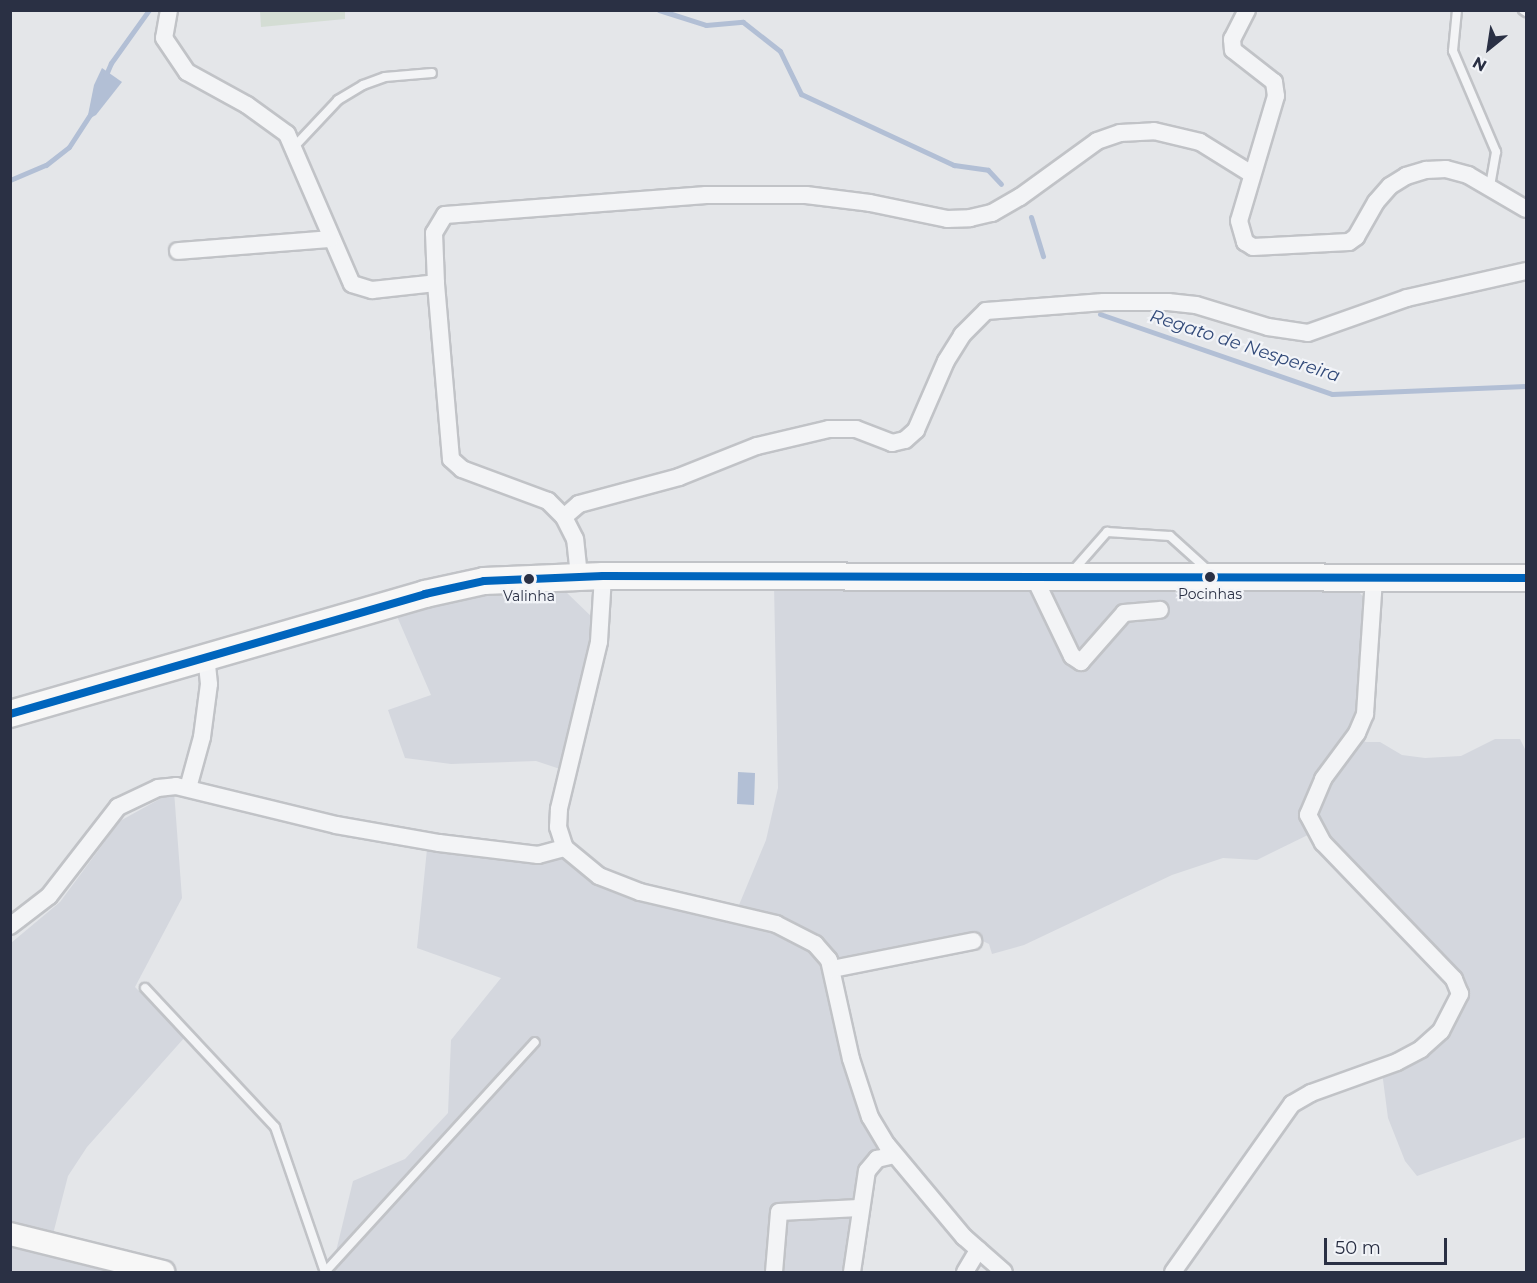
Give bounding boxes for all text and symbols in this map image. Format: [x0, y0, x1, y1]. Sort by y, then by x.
north arrow [1459, 18, 1519, 78]
text: N [1469, 53, 1490, 75]
water label: Regato de Nespereira [1147, 305, 1343, 387]
marker: Pocinhas [1204, 571, 1216, 583]
marker: Valinha [523, 573, 535, 585]
place label: Pocinhas [1178, 586, 1242, 602]
place label: Valinha [503, 588, 555, 604]
scale bar [1327, 1226, 1450, 1264]
text: 50 m [1335, 1237, 1381, 1259]

